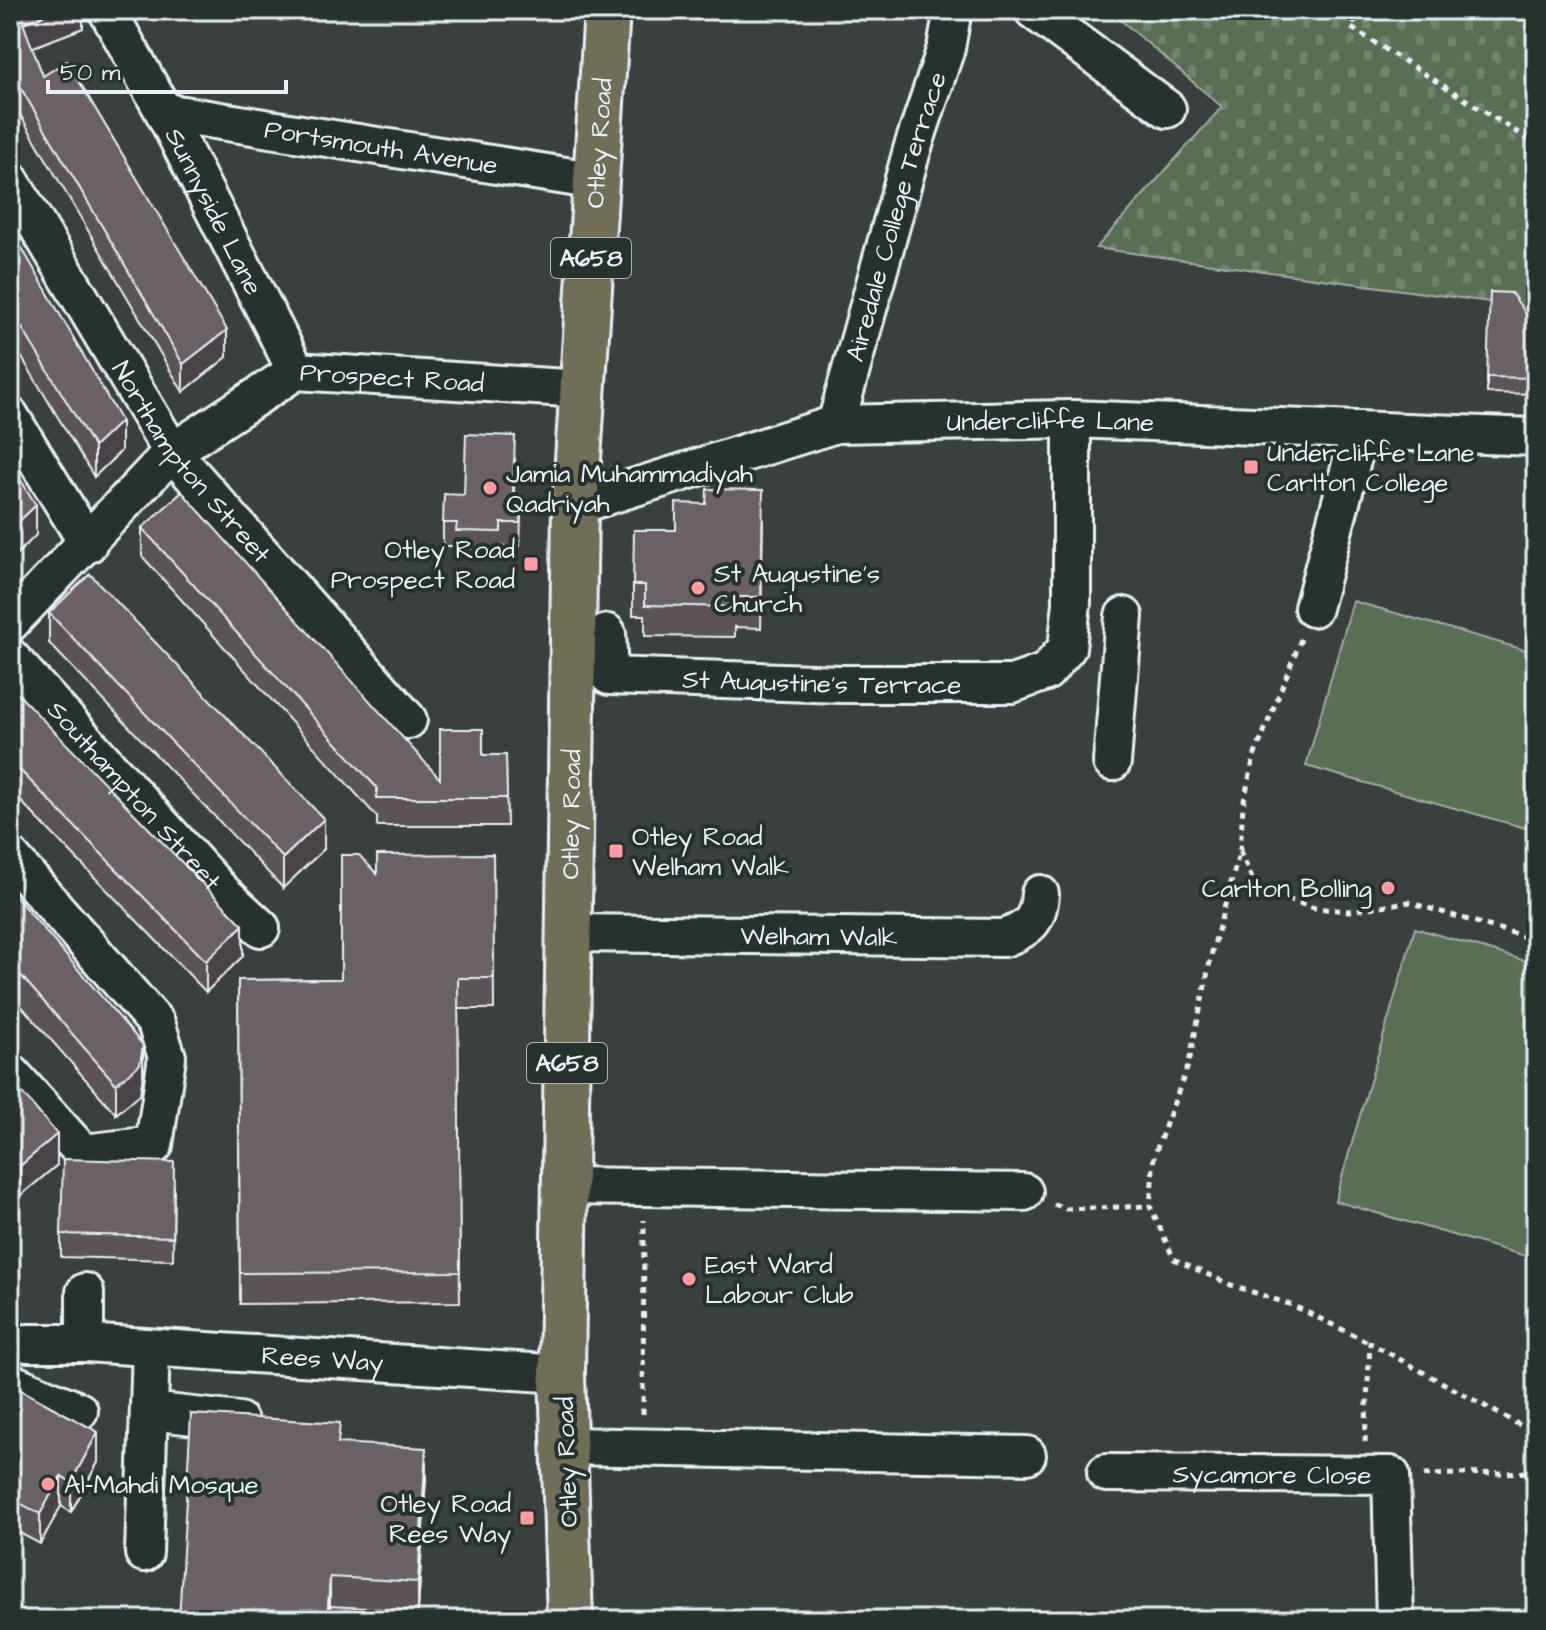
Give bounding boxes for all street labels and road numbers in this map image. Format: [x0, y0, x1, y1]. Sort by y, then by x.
street label: Airedale College Terrace [837, 67, 956, 366]
street label: Otley Road [577, 77, 622, 209]
street label: Portsmouth Avenue [262, 111, 500, 184]
street label: Sunnyside Lane [156, 122, 271, 301]
road number: A658 [551, 238, 631, 278]
street label: Prospect Road [299, 354, 485, 402]
street label: Northampton Street [103, 355, 279, 572]
street label: Undercliffe Lane [946, 402, 1155, 441]
street label: St Augustine's Terrace [682, 662, 961, 703]
street label: Southampton Street [39, 693, 229, 899]
street label: Otley Road [552, 749, 591, 880]
street label: Welham Walk [740, 918, 898, 956]
road number: A658 [527, 1043, 607, 1083]
street label: Rees Way [260, 1338, 385, 1383]
street label: Otley Road [547, 1396, 589, 1528]
street label: Sycamore Close [1173, 1456, 1371, 1495]

